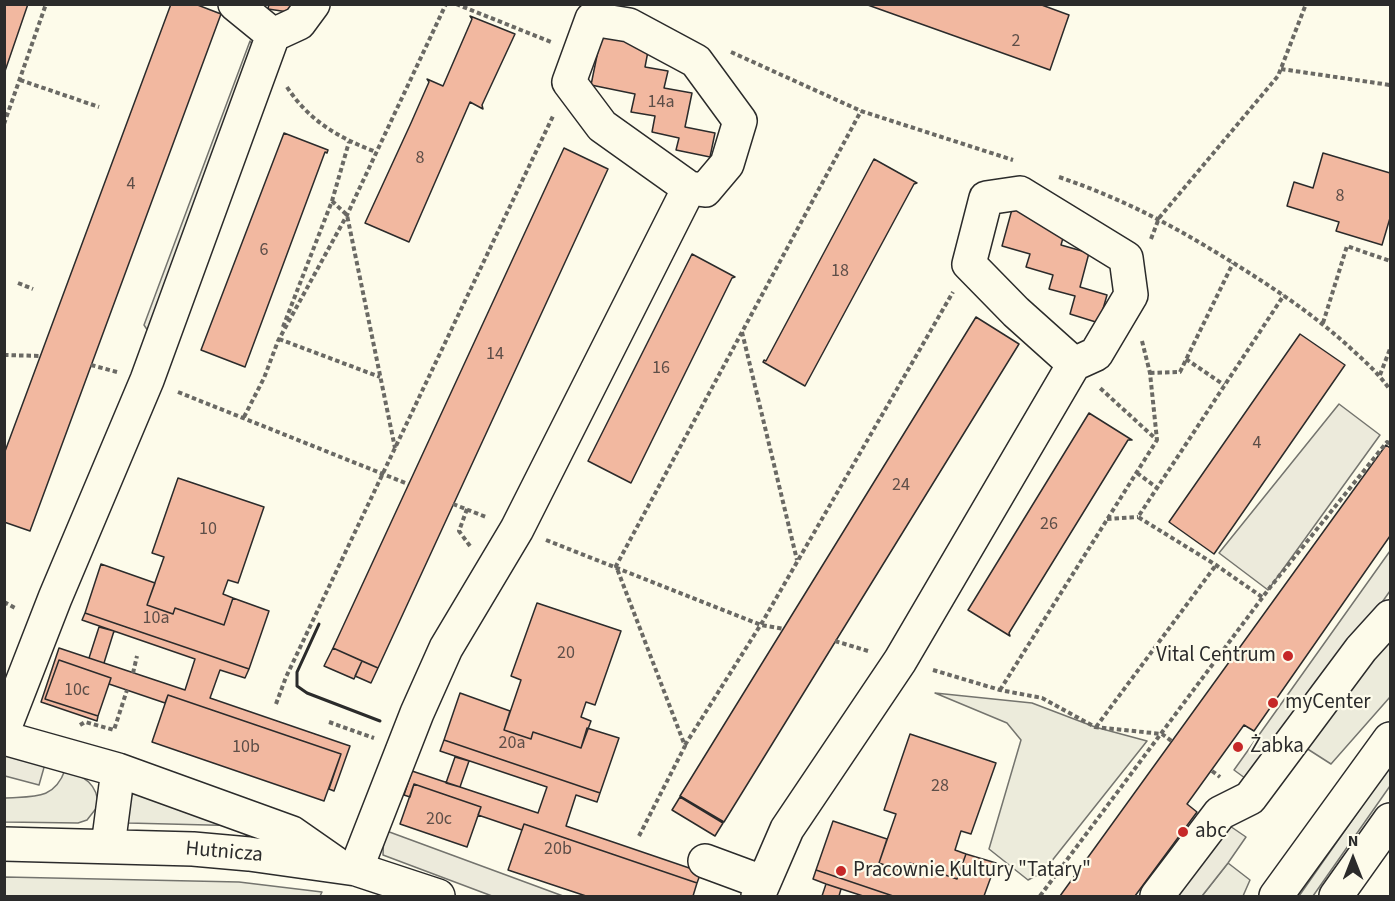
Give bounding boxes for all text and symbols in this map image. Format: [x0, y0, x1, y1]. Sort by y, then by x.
house number: 2 [1012, 31, 1020, 53]
house number: 14a [648, 92, 674, 114]
house number: 8 [416, 148, 424, 170]
house number: 4 [127, 174, 135, 196]
house number: 8 [1336, 186, 1344, 208]
house number: 6 [260, 240, 268, 262]
house number: 18 [831, 261, 849, 283]
house number: 14 [486, 344, 504, 366]
house number: 16 [652, 358, 670, 380]
house number: 4 [1253, 433, 1261, 455]
house number: 24 [892, 475, 910, 497]
house number: 26 [1040, 514, 1058, 536]
house number: 10 [199, 519, 217, 541]
house number: 10a [143, 608, 169, 630]
house number: 20 [557, 643, 575, 665]
place label: Vital Centrum [1156, 643, 1276, 669]
marker: Vital Centrum [1281, 649, 1295, 663]
house number: 10c [64, 680, 90, 702]
place label: myCenter [1285, 690, 1371, 716]
marker: myCenter [1266, 696, 1280, 710]
house number: 20a [499, 733, 525, 755]
place label: Żabka [1250, 734, 1304, 760]
house number: 10b [232, 737, 260, 759]
marker: Żabka [1231, 740, 1245, 754]
house number: 28 [931, 776, 949, 798]
house number: 20c [426, 809, 452, 831]
place label: abc [1195, 819, 1227, 845]
marker: abc [1176, 825, 1190, 839]
north arrow [1323, 829, 1383, 889]
text: N [1348, 830, 1358, 852]
street label: Hutnicza [184, 837, 264, 869]
house number: 20b [544, 839, 572, 861]
place label: Pracownie Kultury "Tatary" [853, 858, 1091, 884]
marker: Pracownie Kultury "Tatary" [834, 864, 848, 878]

